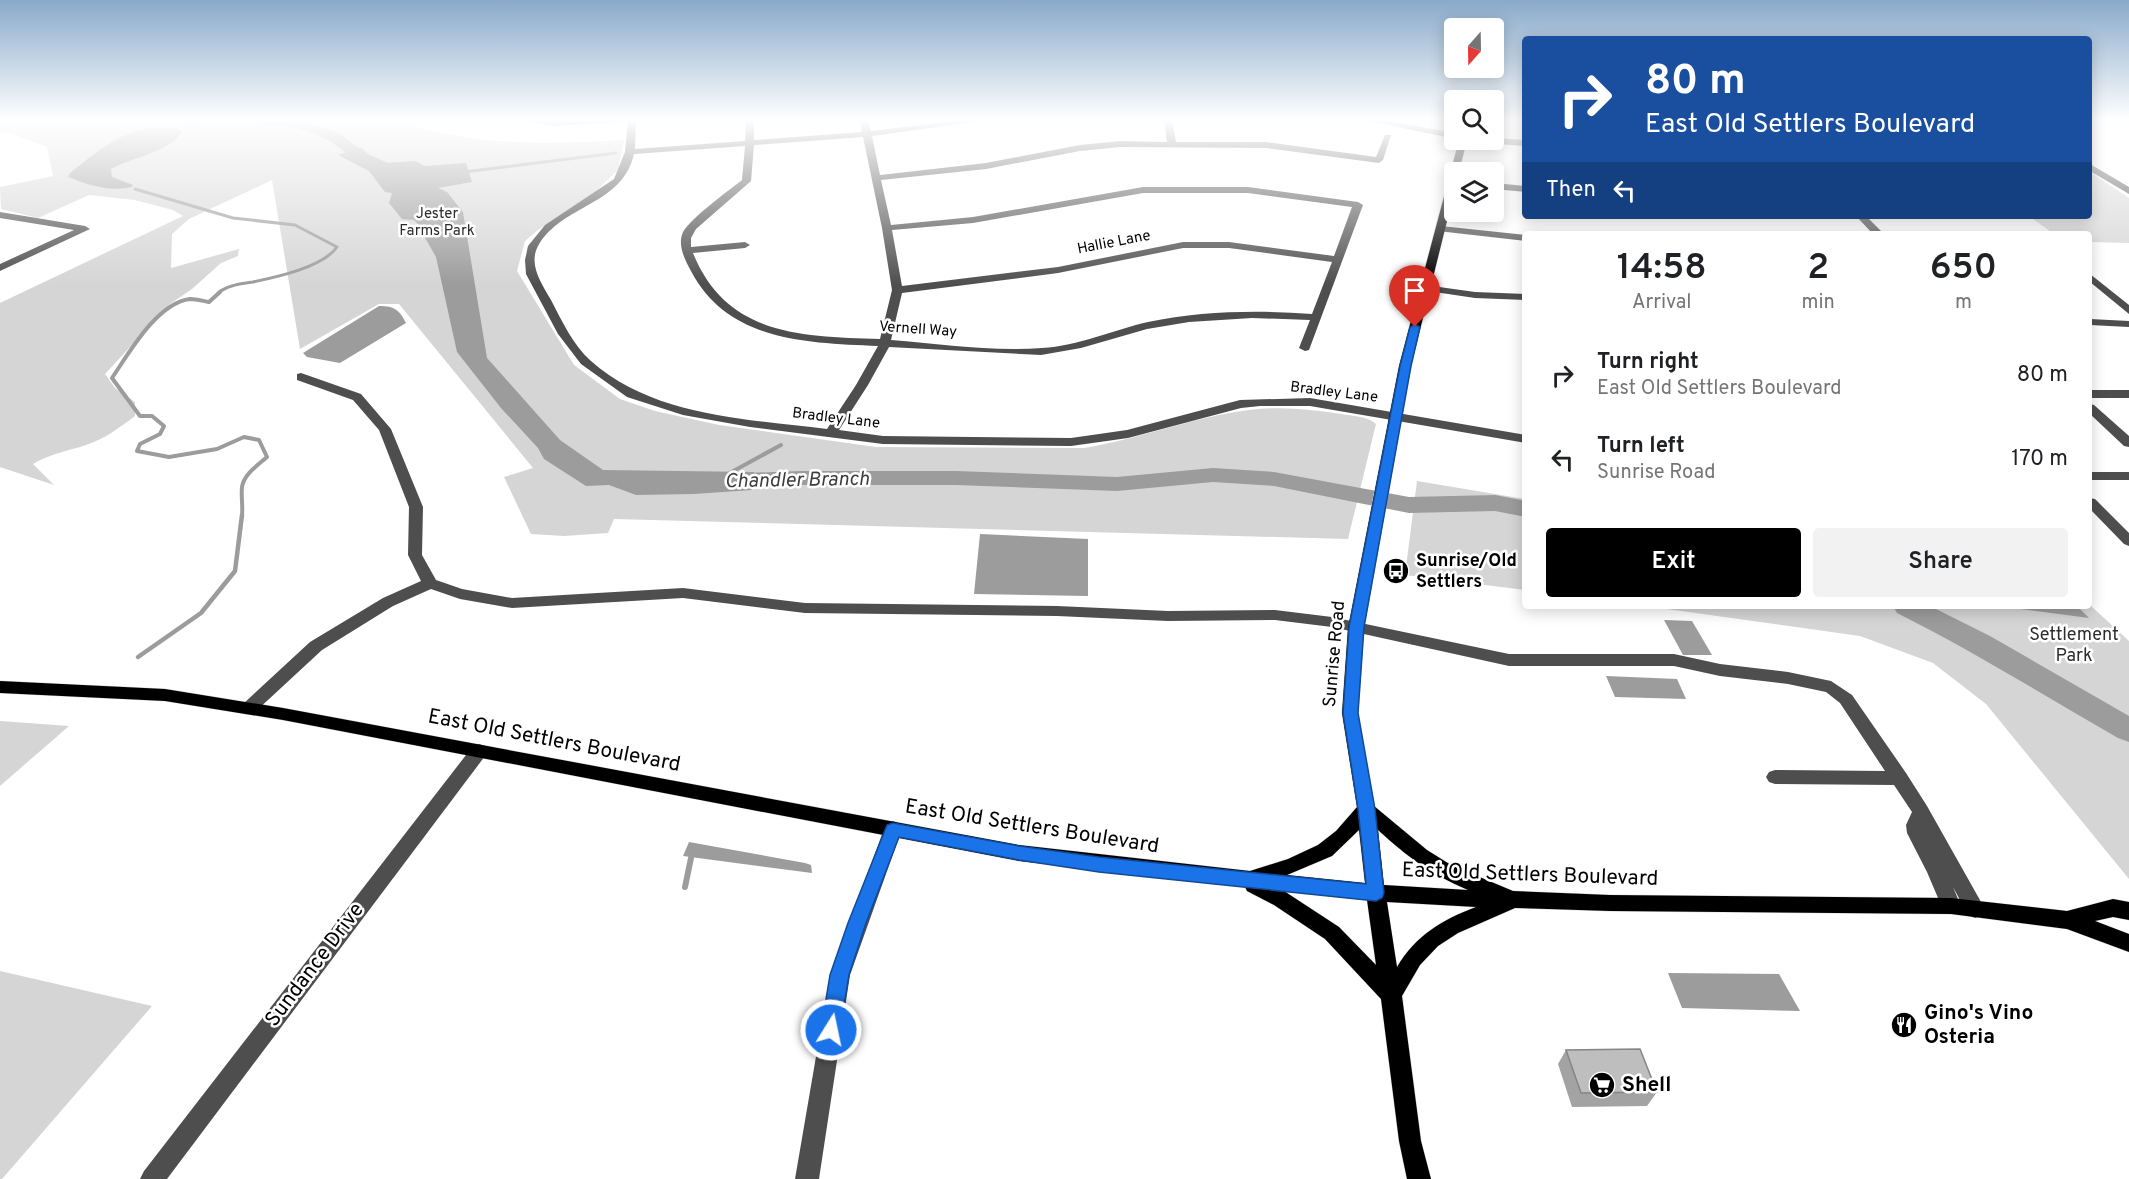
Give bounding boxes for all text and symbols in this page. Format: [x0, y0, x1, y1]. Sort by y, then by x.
north arrow [1444, 18, 1504, 78]
map controls [1444, 18, 1504, 222]
text: 80 m [1645, 56, 1746, 109]
icon: right [1546, 60, 1624, 138]
button: search [1444, 90, 1504, 150]
text: East Old Settlers Boulevard [1645, 108, 1975, 142]
button: layers [1444, 162, 1504, 222]
icon: left [1608, 174, 1641, 207]
text: Then [1546, 177, 1596, 204]
park label: Jester Farms Park [399, 205, 475, 241]
street label: Hallie Lane [1076, 227, 1152, 259]
text: 14:58 [1617, 246, 1707, 292]
text: 2 [1807, 246, 1829, 292]
text: 650 [1930, 246, 1997, 292]
pin [1389, 265, 1440, 327]
icon: arrive [1398, 274, 1431, 307]
text: Arrival [1632, 290, 1692, 316]
text: min [1802, 290, 1835, 316]
text: m [1955, 290, 1972, 316]
street label: Vernell Way [878, 318, 958, 342]
text: Turn right [1597, 349, 1699, 376]
icon: right [1546, 359, 1579, 392]
text: 80 m [2017, 362, 2068, 389]
text: East Old Settlers Boulevard [1597, 376, 1842, 402]
street label: Bradley Lane [1289, 378, 1379, 408]
street label: Bradley Lane [791, 404, 881, 434]
text: Turn left [1597, 433, 1685, 460]
icon: left [1546, 443, 1579, 476]
text: 170 m [2011, 446, 2068, 473]
text: Sunrise Road [1597, 460, 1716, 486]
water label: Chandler Branch [724, 467, 870, 495]
button: Exit [1546, 528, 1801, 597]
button: Share [1813, 528, 2068, 597]
place label: Sunrise/Old Settlers [1416, 550, 1517, 594]
bus stop icon: Sunrise/Old Settlers [1381, 556, 1411, 586]
street label: Sunrise Road [1319, 600, 1351, 708]
park label: Settlement Park [2029, 624, 2119, 668]
street label: East Old Settlers Boulevard [425, 703, 683, 779]
street label: East Old Settlers Boulevard [903, 794, 1161, 860]
street label: East Old Settlers Boulevard [1401, 857, 1659, 893]
street label: Sundance Drive [260, 898, 370, 1032]
position arrow [799, 998, 863, 1062]
place label: Gino's Vino Osteria [1924, 1000, 2033, 1051]
restaurant icon: Gino's Vino Osteria [1889, 1010, 1919, 1040]
supermarket icon: Shell [1587, 1070, 1617, 1100]
place label: Shell [1622, 1072, 1671, 1099]

